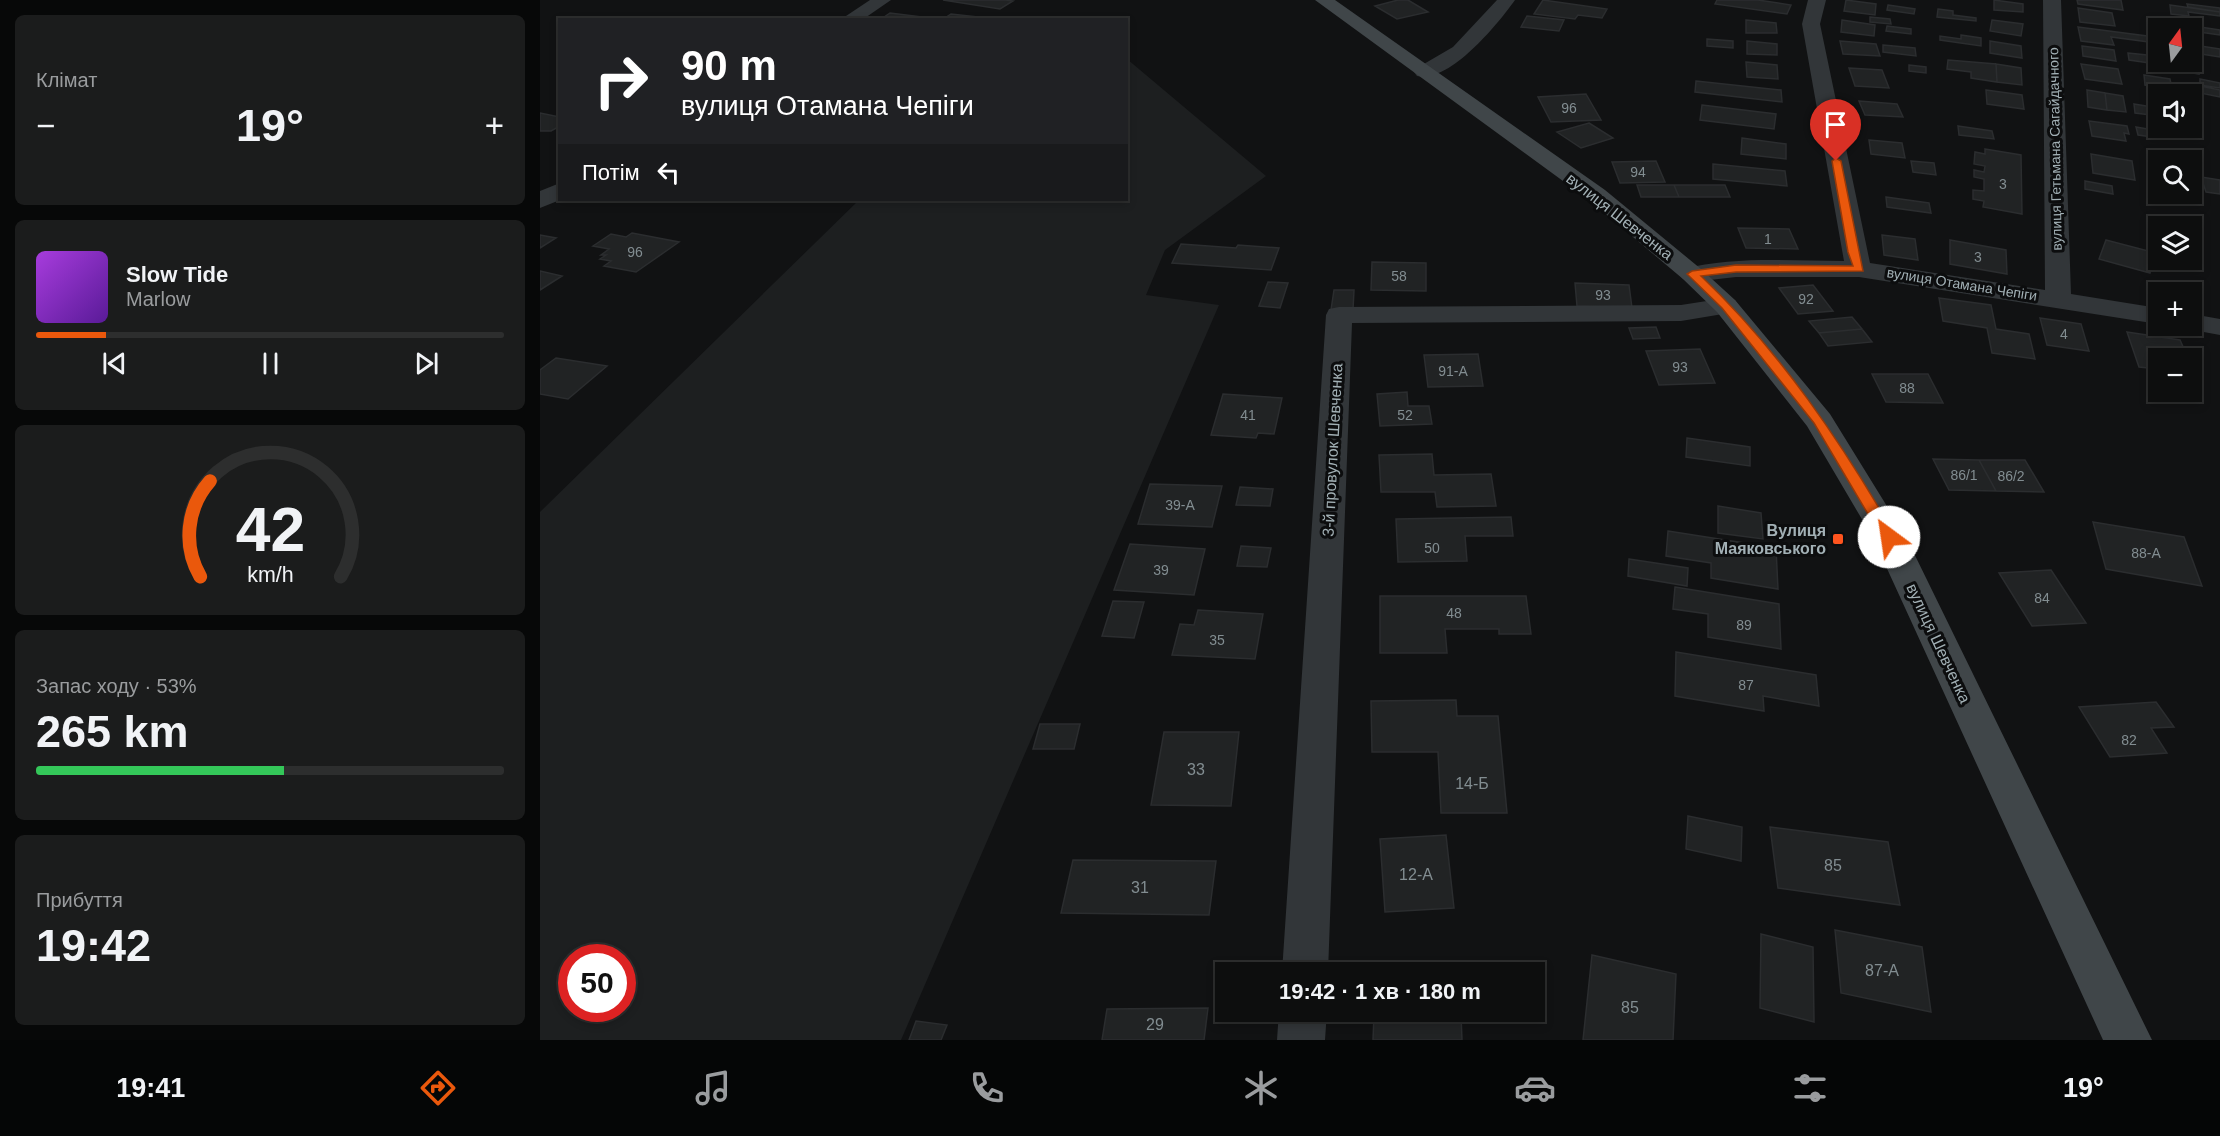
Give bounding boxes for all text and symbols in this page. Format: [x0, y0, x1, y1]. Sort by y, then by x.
north arrow [2148, 18, 2202, 72]
map controls [2148, 18, 2202, 402]
icon: right [582, 42, 660, 120]
text: 90 m [681, 42, 777, 89]
street label: вулиця Гетьмана Сагайдачного [2045, 47, 2065, 251]
text: Клімат [36, 69, 97, 91]
button: sound [2148, 84, 2202, 138]
text: вулиця Отамана Чепіги [681, 91, 974, 121]
pin [1810, 99, 1861, 161]
text: 19° [236, 100, 304, 151]
house number: 96 [1561, 100, 1577, 116]
text: − [36, 107, 55, 144]
text: + [485, 107, 504, 144]
icon: arrive [1819, 108, 1852, 141]
button: search [2148, 150, 2202, 204]
icon: left [652, 156, 685, 189]
text: Потім [582, 160, 640, 185]
house number: 94 [1630, 164, 1646, 180]
street label: вулиця Шевченка [1563, 170, 1676, 263]
house number: 3 [1999, 176, 2007, 192]
button: layers [2148, 216, 2202, 270]
house number: 1 [1764, 231, 1772, 247]
house number: 96 [627, 244, 643, 260]
house number: 3 [1974, 249, 1982, 265]
text: Slow Tide [126, 262, 228, 287]
street label: вулиця Отамана Чепіги [1886, 264, 2038, 304]
house number: 58 [1391, 268, 1407, 284]
button: + [2148, 282, 2202, 336]
house number: 93 [1595, 287, 1611, 303]
text: Marlow [126, 288, 190, 310]
house number: 92 [1798, 291, 1814, 307]
house number: 4 [2060, 326, 2068, 342]
icon: previous [98, 347, 131, 380]
icon: pause [254, 347, 287, 380]
icon: next [410, 347, 443, 380]
button: − [2148, 348, 2202, 402]
house number: 93 [1672, 359, 1688, 375]
street label: 3-й провулок Шевченка [1319, 363, 1346, 537]
house number: 91-А [1438, 363, 1468, 379]
house number: 88 [1899, 380, 1915, 396]
house number: 41 [1240, 407, 1256, 423]
house number: 52 [1397, 407, 1413, 423]
house number: 86/1 [1950, 467, 1978, 483]
house number: 86/2 [1997, 468, 2025, 484]
text: 42 [235, 495, 305, 564]
house number: 39-А [1165, 497, 1195, 513]
position arrow [1857, 505, 1921, 569]
place label: Вулиця Маяковського [1715, 522, 1826, 557]
marker: Вулиця Маяковського [1831, 532, 1845, 546]
house number: 50 [1424, 540, 1440, 556]
house number: 88-А [2131, 545, 2161, 561]
house number: 39 [1153, 562, 1169, 578]
text: km/h [247, 563, 293, 587]
street label: вулиця Шевченка [1903, 581, 1974, 706]
house number: 84 [2034, 590, 2050, 606]
house number: 48 [1446, 605, 1462, 621]
house number: 89 [1736, 617, 1752, 633]
house number: 35 [1209, 632, 1225, 648]
text: Запас ходу · 53% [36, 675, 197, 697]
house number: 87 [1738, 677, 1754, 693]
text: 265 km [36, 706, 189, 757]
house number: 82 [2121, 732, 2137, 748]
house number: 33 [1187, 761, 1205, 778]
house number: 14-Б [1455, 775, 1489, 792]
house number: 85 [1824, 857, 1842, 874]
house number: 12-А [1399, 866, 1433, 883]
house number: 31 [1131, 879, 1149, 896]
text: Прибуття [36, 889, 123, 911]
text: 19:42 [36, 920, 151, 971]
speed limit sign: 50 [558, 944, 636, 1022]
house number: 87-А [1865, 962, 1899, 979]
text: 19:42 · 1 хв · 180 m [1279, 979, 1481, 1004]
house number: 85 [1621, 999, 1639, 1016]
house number: 29 [1146, 1016, 1164, 1033]
icon: directions [417, 1067, 459, 1109]
icon: music [692, 1067, 734, 1109]
icon: phone [966, 1067, 1008, 1109]
icon: climate [1240, 1067, 1282, 1109]
icon: car [1514, 1067, 1556, 1109]
icon: filters [1789, 1067, 1831, 1109]
text: 19:41 [116, 1073, 185, 1103]
text: 19° [2063, 1073, 2104, 1103]

